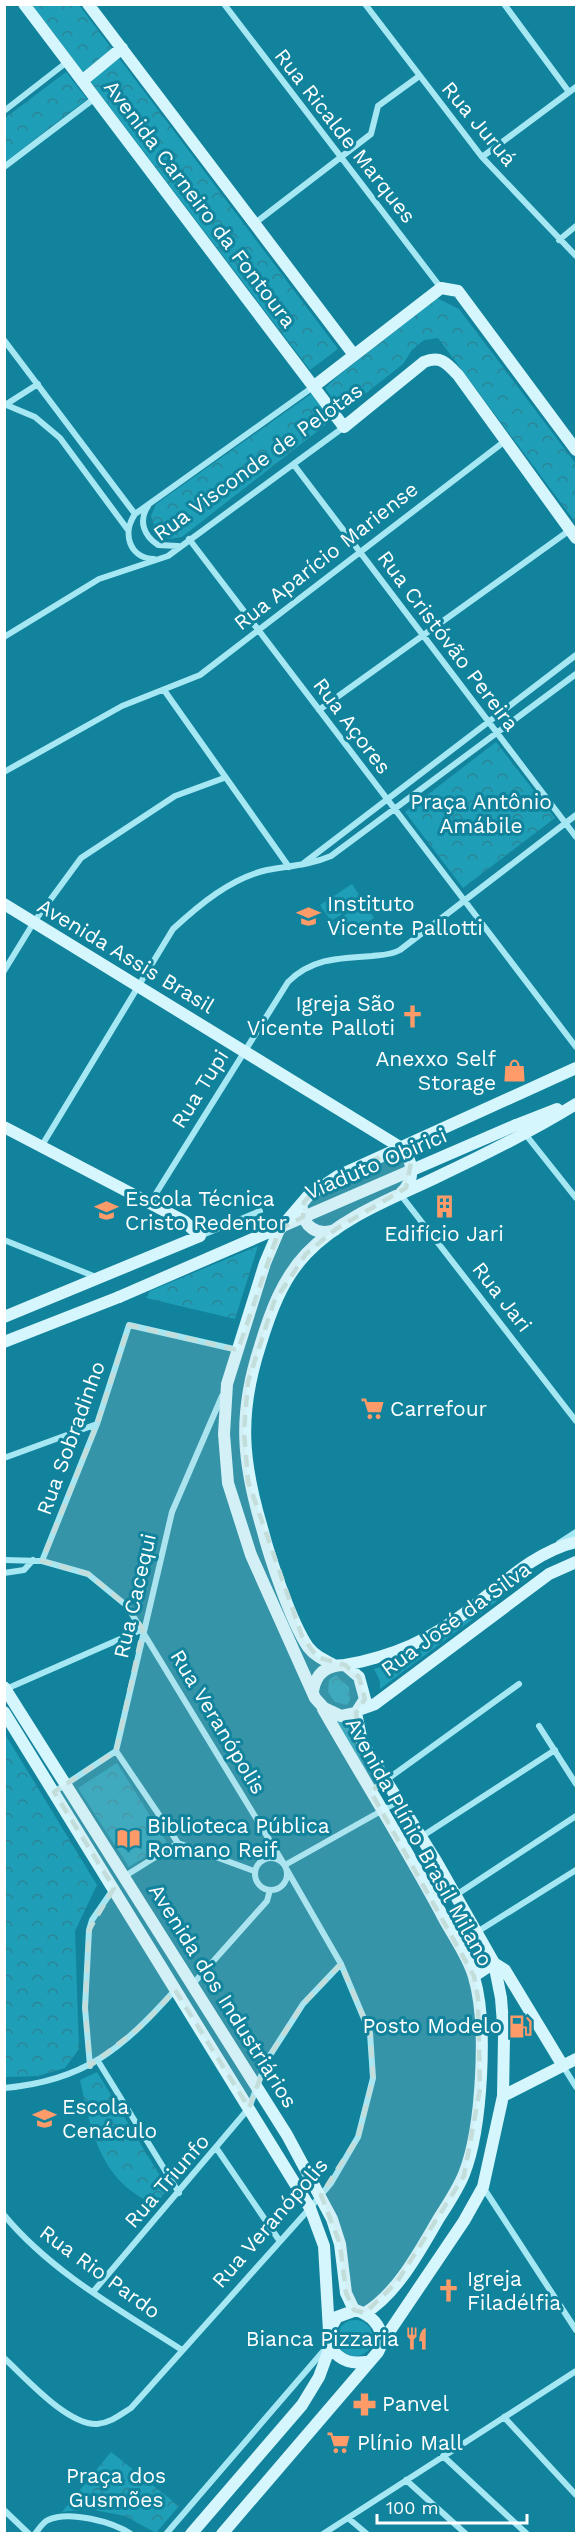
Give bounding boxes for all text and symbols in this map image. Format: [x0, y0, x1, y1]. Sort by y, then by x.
street label: Rua Ricalde Marques [270, 44, 421, 228]
street label: Avenida Carneiro da Fontoura [99, 75, 302, 332]
street label: Rua Juruá [437, 76, 522, 171]
street label: Rua Visconde de Pelotas [148, 377, 367, 546]
street label: Rua Aparício Mariense [229, 476, 423, 635]
street label: Rua Cristóvão Pereira [372, 546, 524, 736]
street label: Rua Açores [308, 673, 397, 779]
park label: Praça Antônio Amábile [410, 789, 552, 838]
place label: Instituto Vicente Pallotti [327, 891, 483, 940]
street label: Avenida Assis Brasil [33, 893, 220, 1019]
school or university icon: Instituto Vicente Pallotti [296, 903, 322, 929]
place label: Igreja São Vicente Palloti [247, 991, 395, 1040]
church icon: Igreja São Vicente Palloti [400, 1003, 426, 1029]
street label: Rua Tupi [166, 1045, 233, 1133]
place label: Anexxo Self Storage [375, 1046, 496, 1095]
shop icon: Anexxo Self Storage [501, 1058, 527, 1084]
street label: Viaduto Obirici [301, 1122, 450, 1205]
place label: Escola Técnica Cristo Redentor [125, 1186, 287, 1235]
building icon: Edifício Jari [431, 1193, 457, 1219]
school or university icon: Escola Técnica Cristo Redentor [94, 1198, 120, 1224]
place label: Edifício Jari [384, 1221, 504, 1246]
street label: Rua Jari [467, 1257, 538, 1337]
street label: Rua Sobradinho [31, 1357, 110, 1518]
supermarket icon: Carrefour [359, 1396, 385, 1422]
place label: Carrefour [390, 1396, 488, 1421]
street label: Rua Cacequi [108, 1531, 161, 1661]
street label: Rua José da Silva [376, 1556, 535, 1681]
street label: Rua Veranópolis [166, 1645, 271, 1798]
street label: Avenida Plínio Brasil Milano [341, 1713, 498, 1970]
place label: Biblioteca Pública Romano Reif [147, 1813, 330, 1862]
library icon: Biblioteca Pública Romano Reif [116, 1825, 142, 1851]
street label: Avenida dos Industriários [144, 1879, 303, 2112]
place label: Posto Modelo [362, 2013, 502, 2038]
fuel station icon: Posto Modelo [507, 2013, 533, 2039]
place label: Escola Cenáculo [62, 2094, 157, 2143]
school or university icon: Escola Cenáculo [31, 2106, 57, 2132]
street label: Rua Triunfo [119, 2129, 214, 2233]
street label: Rua Veranópolis [206, 2153, 333, 2293]
street label: Rua Rio Pardo [35, 2219, 166, 2324]
place label: Igreja Filadélfia [467, 2266, 561, 2315]
church icon: Igreja Filadélfia [436, 2278, 462, 2304]
place label: Bianca Pizzaria [246, 2326, 399, 2351]
restaurant icon: Bianca Pizzaria [404, 2326, 430, 2352]
pharmacy icon: Panvel [351, 2391, 377, 2417]
place label: Panvel [382, 2391, 449, 2416]
supermarket icon: Plínio Mall [326, 2430, 352, 2456]
place label: Plínio Mall [357, 2430, 463, 2455]
park label: Praça dos Gusmões [66, 2463, 166, 2512]
scale bar [377, 2487, 527, 2525]
text: 100 m [386, 2497, 439, 2518]

